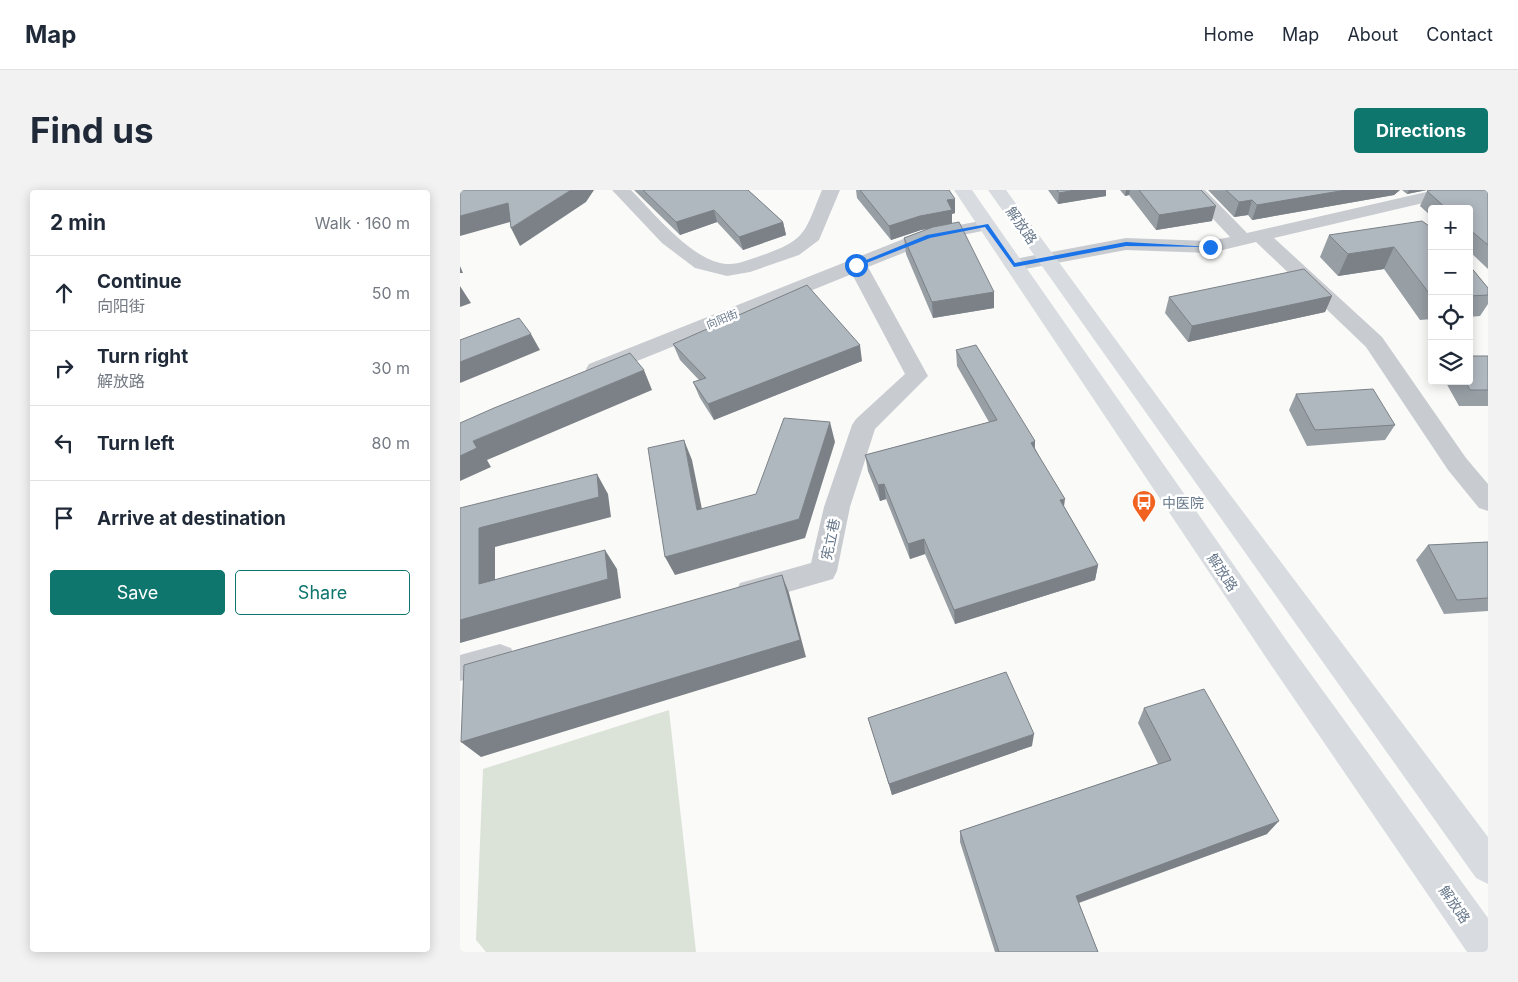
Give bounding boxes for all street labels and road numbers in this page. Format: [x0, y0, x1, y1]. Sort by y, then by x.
street label: 解放路 [1003, 203, 1041, 247]
street label: 向阳街 [704, 306, 740, 332]
street label: 宪立巷 [817, 517, 843, 561]
street label: 解放路 [1204, 550, 1242, 594]
street label: 解放路 [1436, 882, 1474, 926]

